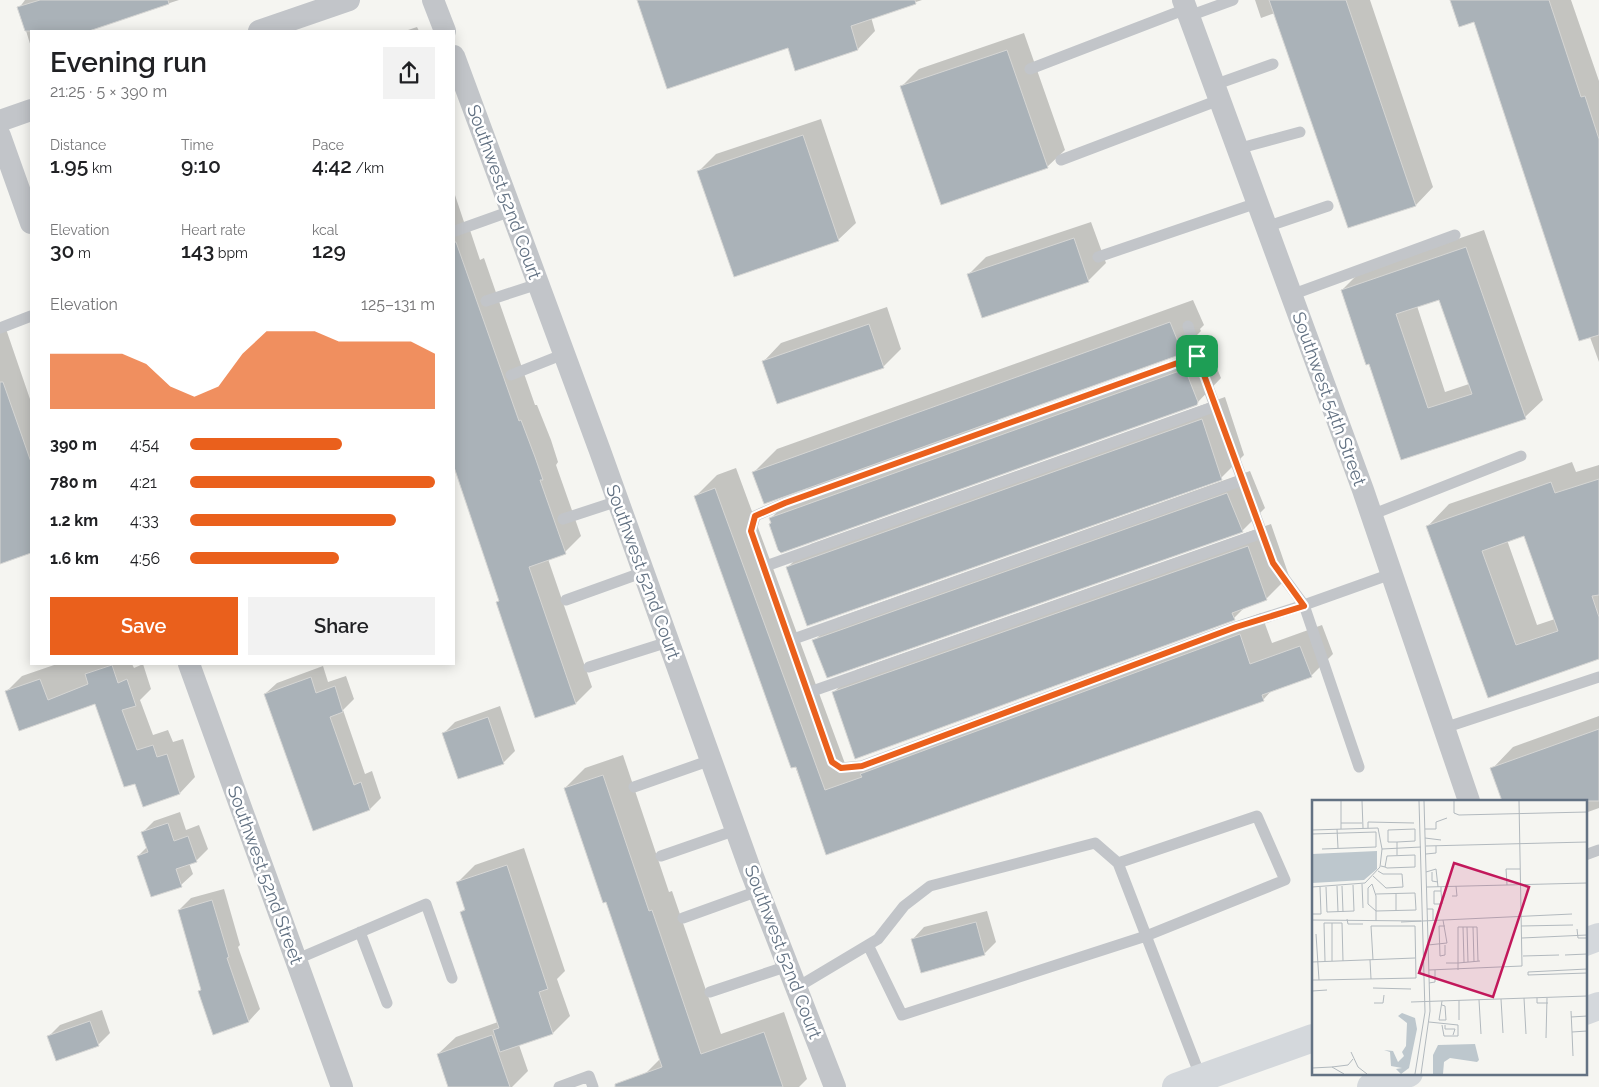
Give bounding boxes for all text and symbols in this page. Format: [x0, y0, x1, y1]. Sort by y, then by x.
text: Evening run [50, 46, 207, 79]
button: share [383, 47, 435, 99]
text: 21:25 · 5 × 390 m [50, 82, 167, 101]
street label: Southwest 52nd Court [463, 102, 546, 282]
text: Distance [50, 137, 106, 153]
text: Time [181, 137, 214, 153]
text: Pace [312, 137, 344, 153]
text: 1.95 [50, 153, 88, 178]
text: 9:10 [181, 153, 221, 178]
text: 4:42 [312, 153, 352, 178]
text: km [88, 160, 112, 176]
text: /km [352, 160, 384, 176]
text: Elevation [50, 222, 109, 238]
text: Heart rate [181, 222, 245, 238]
text: kcal [312, 222, 338, 238]
text: 30 [50, 238, 74, 263]
text: 143 [181, 238, 214, 263]
text: 129 [312, 238, 346, 263]
text: m [74, 245, 91, 261]
text: bpm [214, 245, 248, 261]
text: Elevation [50, 295, 118, 314]
text: 125–131 m [361, 295, 435, 314]
street label: Southwest 54th Street [1288, 309, 1371, 489]
pin [1176, 335, 1218, 377]
icon: arrive [1183, 342, 1211, 370]
text: 390 m [50, 435, 97, 454]
text: 4:54 [130, 435, 159, 454]
text: 780 m [50, 473, 97, 492]
text: 4:21 [130, 473, 157, 492]
street label: Southwest 52nd Court [602, 482, 685, 662]
text: 1.2 km [50, 511, 98, 530]
text: 4:33 [130, 511, 159, 530]
text: 1.6 km [50, 549, 99, 568]
text: 4:56 [130, 549, 160, 568]
button: Save [50, 597, 238, 655]
button: Share [248, 597, 435, 655]
street label: Southwest 52nd Street [223, 783, 308, 967]
inset map [1312, 800, 1586, 1074]
street label: Southwest 52nd Court [741, 862, 826, 1042]

